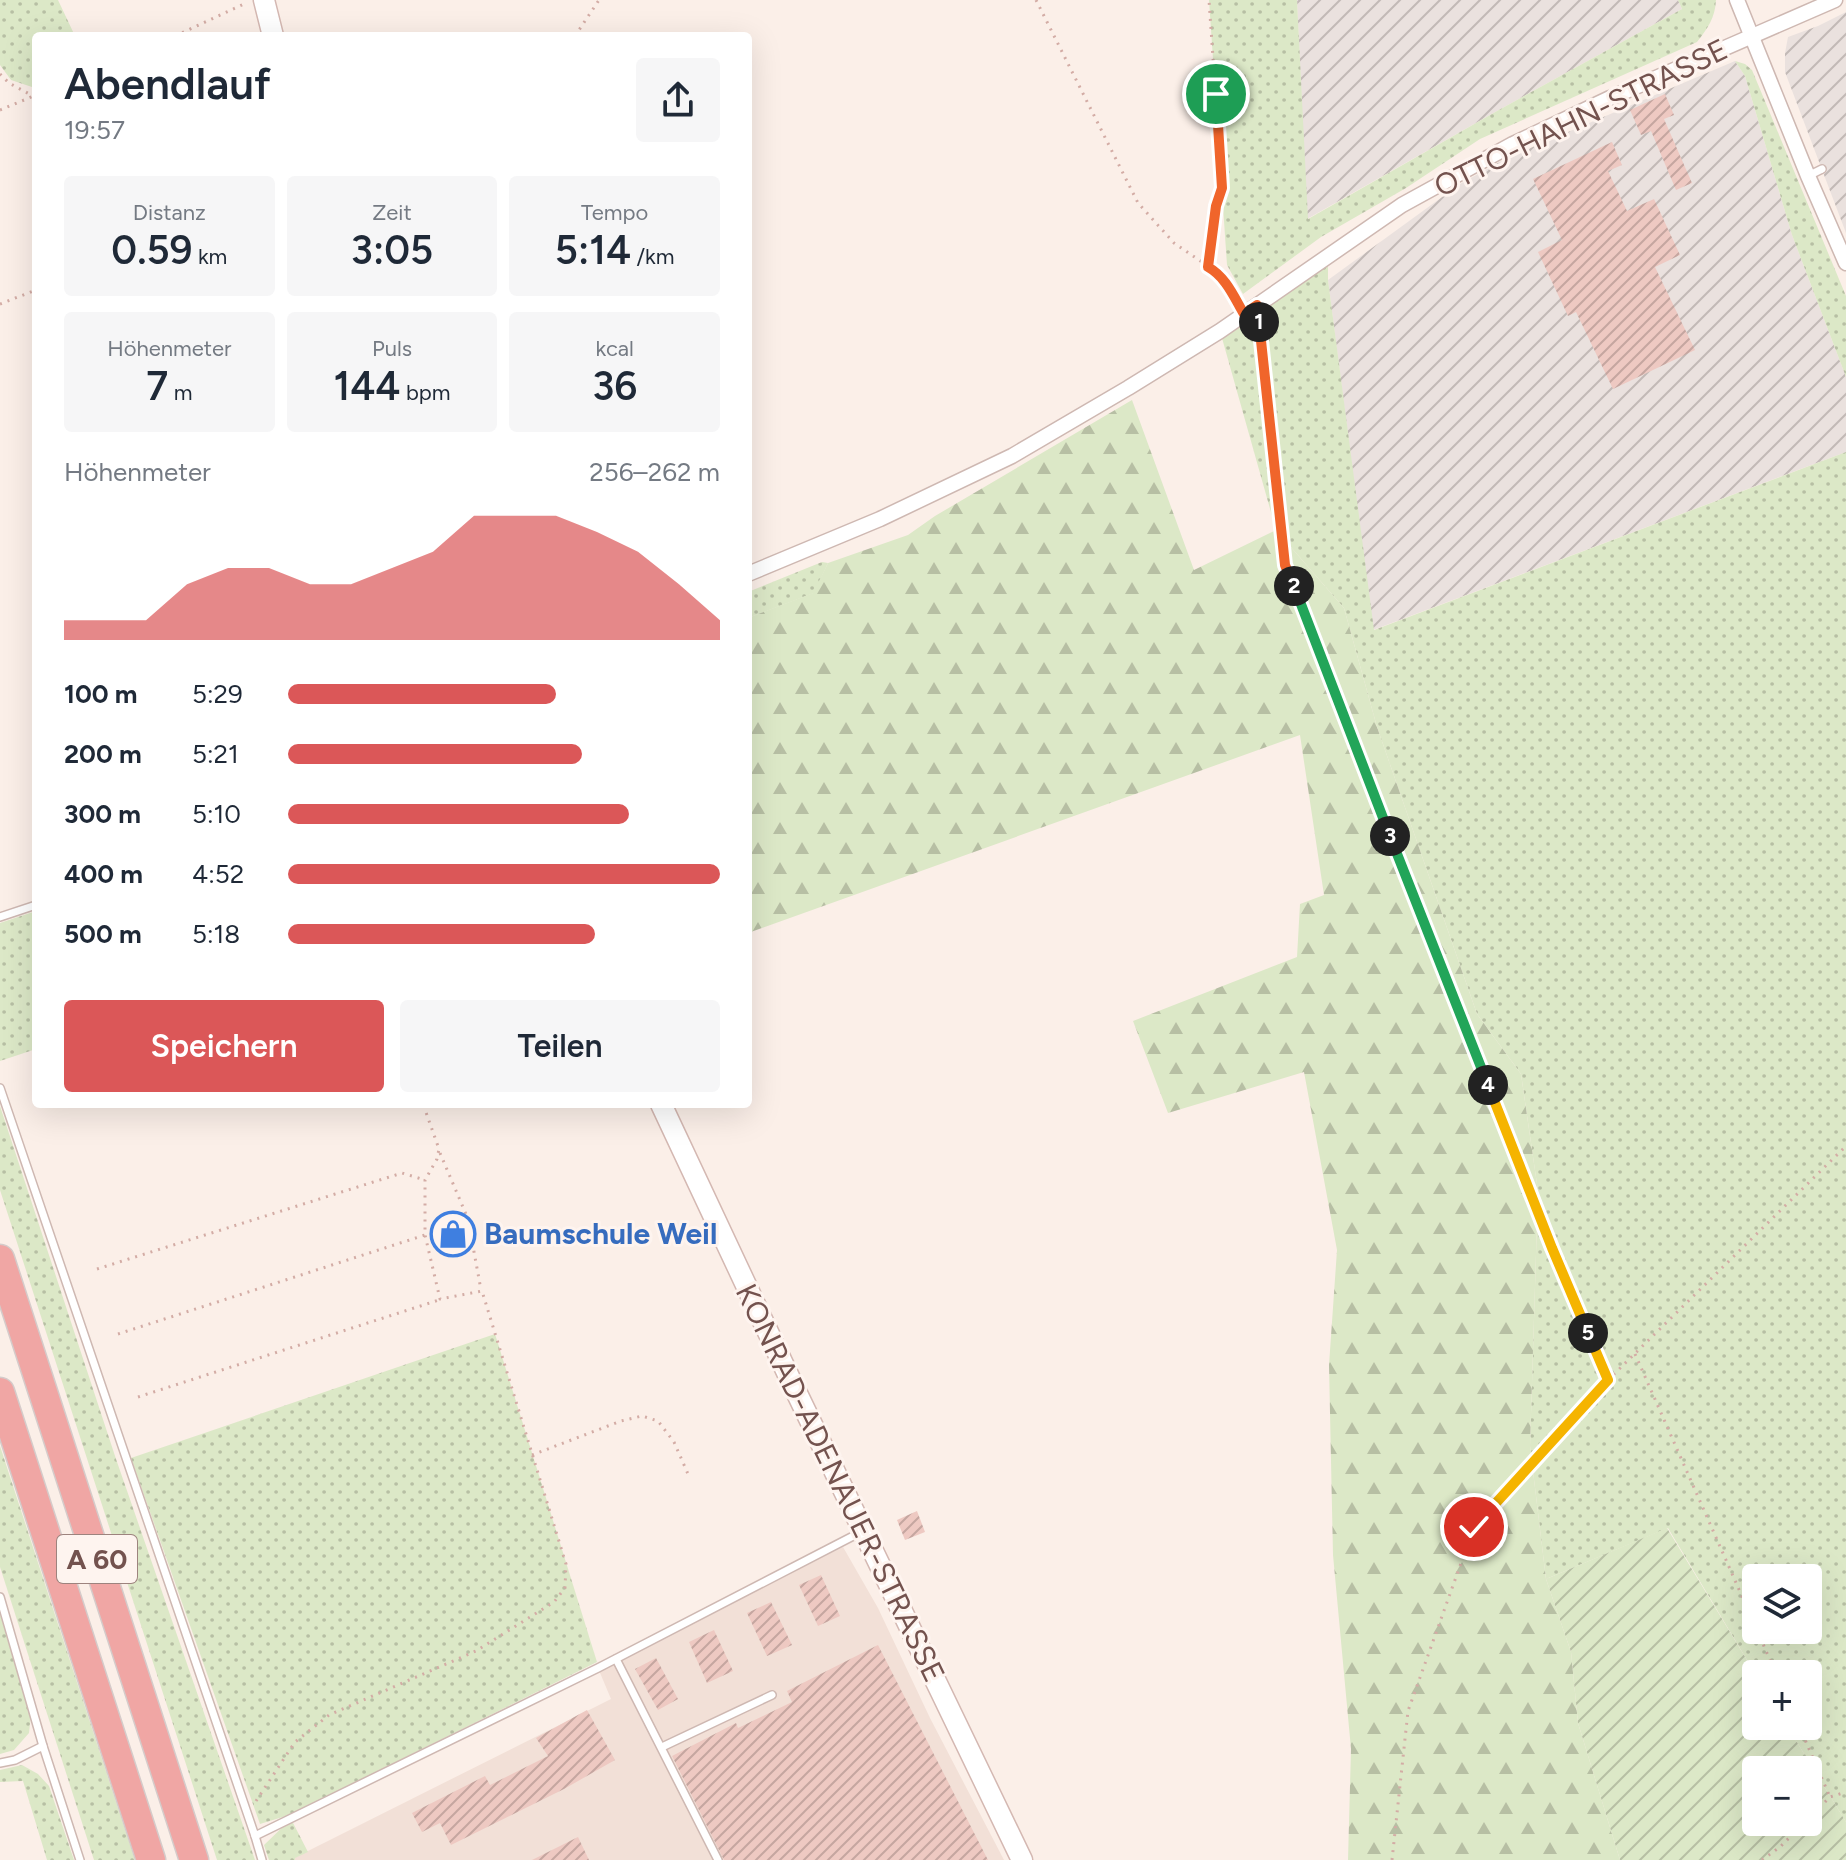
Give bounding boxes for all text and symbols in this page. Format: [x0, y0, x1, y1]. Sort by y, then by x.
street label: OTTO-HAHN-STRASSE [1428, 30, 1733, 205]
text: Abendlauf [64, 57, 271, 110]
button: share [636, 58, 720, 142]
pin [1182, 60, 1250, 128]
icon: arrive [1194, 72, 1238, 116]
text: 19:57 [64, 114, 125, 146]
text: Distanz [133, 199, 206, 226]
text: Zeit [372, 199, 412, 226]
text: Tempo [581, 199, 648, 226]
text: 0.59 [111, 226, 193, 274]
text: 3:05 [351, 226, 433, 274]
text: 5:14 [555, 226, 631, 274]
text: km [193, 243, 227, 270]
text: /km [631, 243, 675, 270]
pin: 1 [1239, 302, 1279, 342]
text: 1 [1254, 308, 1264, 335]
text: Höhenmeter [107, 335, 231, 362]
text: Puls [372, 335, 412, 362]
text: kcal [595, 335, 634, 362]
text: 7 [146, 362, 168, 410]
text: 144 [333, 362, 400, 410]
text: 36 [592, 362, 637, 410]
text: m [168, 379, 192, 406]
text: bpm [400, 379, 451, 406]
text: Höhenmeter [64, 456, 211, 488]
text: 256–262 m [589, 456, 720, 488]
pin: 2 [1274, 566, 1314, 606]
text: 2 [1288, 572, 1300, 599]
text: 100 m [64, 678, 138, 710]
text: 5:29 [192, 678, 243, 710]
text: 200 m [64, 738, 142, 770]
text: 5:21 [192, 738, 239, 770]
text: 300 m [64, 798, 141, 830]
text: 5:10 [192, 798, 241, 830]
pin: 3 [1370, 816, 1410, 856]
text: 3 [1384, 822, 1396, 849]
text: 400 m [64, 858, 143, 890]
text: 4:52 [192, 858, 244, 890]
text: 500 m [64, 918, 142, 950]
text: 5:18 [192, 918, 240, 950]
button: Speichern [64, 1000, 384, 1092]
button: Teilen [400, 1000, 720, 1092]
pin: 4 [1468, 1065, 1508, 1105]
text: 4 [1481, 1071, 1495, 1098]
shop icon: Baumschule Weil [429, 1210, 477, 1258]
place label: Baumschule Weil [484, 1215, 717, 1252]
street label: KONRAD-ADENAUER-STRASSE [728, 1278, 953, 1688]
pin: 5 [1568, 1313, 1608, 1353]
text: 5 [1582, 1319, 1594, 1346]
pin [1440, 1493, 1508, 1561]
icon: check [1452, 1505, 1496, 1549]
road number: A 60 [57, 1535, 137, 1583]
map controls [1742, 1564, 1822, 1836]
button: layers [1742, 1564, 1822, 1644]
button: + [1742, 1660, 1822, 1740]
button: − [1742, 1756, 1822, 1836]

